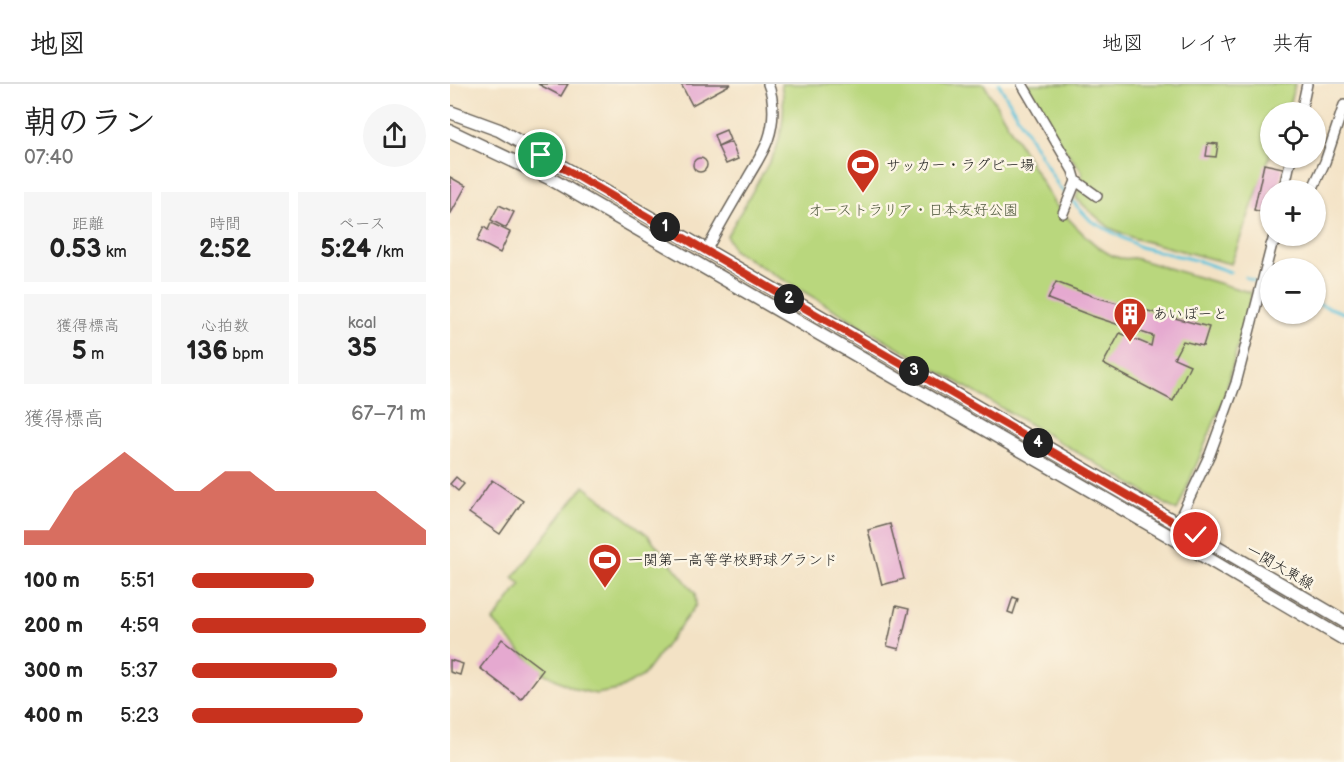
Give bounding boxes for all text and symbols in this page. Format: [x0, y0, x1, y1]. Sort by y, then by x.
text: 地図 [30, 28, 86, 61]
text: 地図 [1102, 31, 1144, 56]
text: レイヤ [1177, 31, 1239, 56]
text: 共有 [1272, 31, 1314, 56]
map controls [1260, 102, 1326, 324]
button: locate [1260, 102, 1326, 168]
text: 朝のラン [24, 103, 156, 143]
button: share [363, 104, 426, 167]
pin [515, 129, 566, 180]
icon: arrive [524, 138, 557, 171]
text: 07:40 [24, 146, 74, 170]
sports icon: サッカー・ラグビー場 [845, 147, 881, 194]
place label: サッカー・ラグビー場 [886, 156, 1035, 175]
button: + [1260, 180, 1326, 246]
park label: オーストラリア・日本友好公園 [808, 201, 1018, 220]
pin: 1 [650, 212, 680, 242]
text: 距離 [72, 215, 104, 234]
text: 時間 [209, 215, 241, 234]
text: ペース [338, 215, 386, 234]
text: 1 [662, 217, 668, 236]
text: 0.53 [49, 234, 101, 265]
text: 2:52 [199, 234, 251, 265]
text: 5:24 [320, 234, 371, 265]
text: km [101, 243, 127, 262]
text: /km [371, 243, 404, 262]
button: − [1260, 258, 1326, 324]
pin: 2 [774, 284, 804, 314]
text: 2 [784, 289, 794, 308]
building icon: あいぽーと [1112, 296, 1148, 343]
place label: あいぽーと [1153, 305, 1227, 324]
text: kcal [348, 314, 376, 333]
text: 獲得標高 [56, 317, 120, 336]
text: 心拍数 [201, 317, 249, 336]
text: 35 [347, 333, 377, 364]
text: 5 [72, 336, 87, 367]
text: 136 [186, 336, 228, 367]
text: m [87, 345, 104, 364]
text: bpm [228, 345, 264, 364]
pin: 3 [899, 356, 929, 386]
text: 3 [909, 361, 919, 380]
text: 67–71 m [351, 402, 426, 426]
text: 獲得標高 [24, 407, 104, 431]
pin: 4 [1023, 428, 1053, 458]
text: 4 [1033, 433, 1043, 452]
pin [1170, 509, 1221, 560]
icon: check [1179, 518, 1212, 551]
street label: 一関大東線 [1243, 540, 1317, 594]
sports icon: 一関第一高等学校野球グランド [587, 542, 623, 589]
place label: 一関第一高等学校野球グランド [628, 551, 838, 570]
text: 100 m [24, 569, 80, 593]
text: 5:51 [120, 569, 155, 593]
text: 200 m [24, 614, 83, 638]
text: 4:59 [120, 614, 159, 638]
text: 300 m [24, 659, 83, 683]
text: 5:37 [120, 659, 158, 683]
text: 400 m [24, 704, 83, 728]
text: 5:23 [120, 704, 159, 728]

